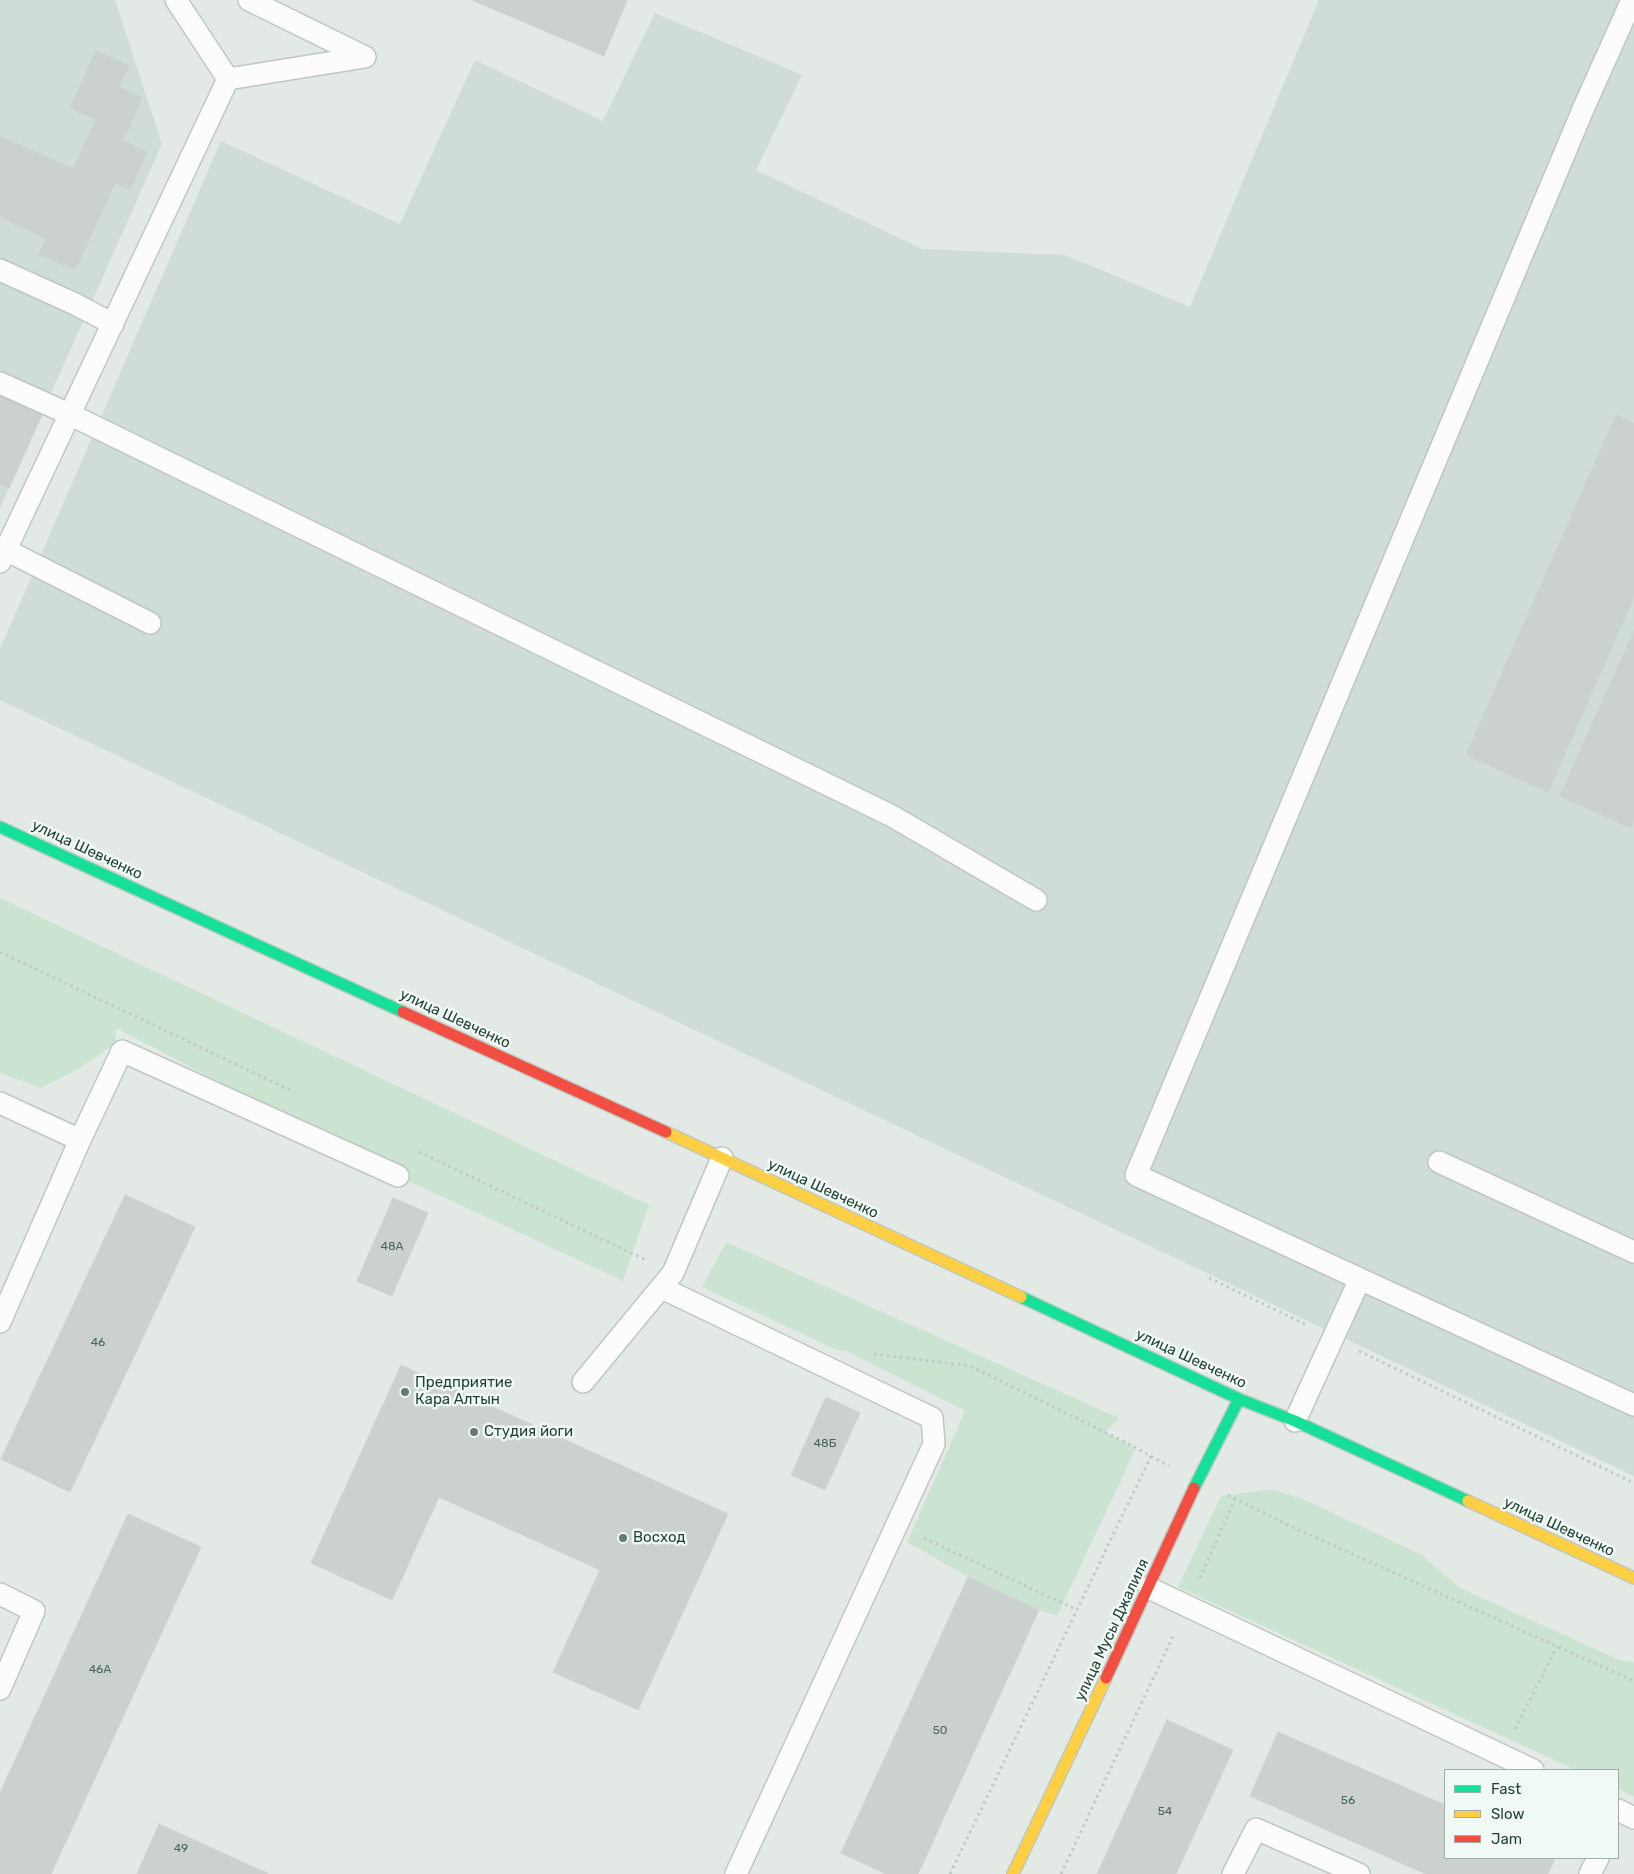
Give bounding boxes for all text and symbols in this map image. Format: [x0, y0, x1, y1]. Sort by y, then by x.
street label: улица Шевченко [29, 816, 145, 884]
street label: улица Шевченко [397, 985, 513, 1053]
street label: улица Шевченко [765, 1155, 881, 1223]
house number: 48А [380, 1240, 404, 1254]
street label: улица Шевченко [1133, 1325, 1249, 1393]
house number: 46 [91, 1336, 105, 1350]
place label: Предприятие Кара Алтын [415, 1374, 512, 1409]
marker: Предприятие Кара Алтын [399, 1386, 411, 1398]
place label: Студия йоги [484, 1423, 573, 1441]
marker: Студия йоги [468, 1426, 480, 1438]
house number: 48Б [814, 1437, 836, 1451]
street label: улица Шевченко [1501, 1493, 1617, 1561]
place label: Восход [633, 1529, 686, 1547]
marker: Восход [617, 1532, 629, 1544]
street label: улица Мусы Джалиля [1071, 1556, 1153, 1704]
house number: 46А [89, 1663, 111, 1677]
house number: 50 [933, 1724, 947, 1738]
legend [1444, 1769, 1619, 1859]
text: Fast [1491, 1780, 1521, 1798]
house number: 56 [1341, 1794, 1355, 1808]
house number: 54 [1158, 1805, 1172, 1819]
text: Slow [1491, 1805, 1524, 1823]
text: Jam [1491, 1830, 1522, 1848]
house number: 49 [174, 1842, 188, 1856]

